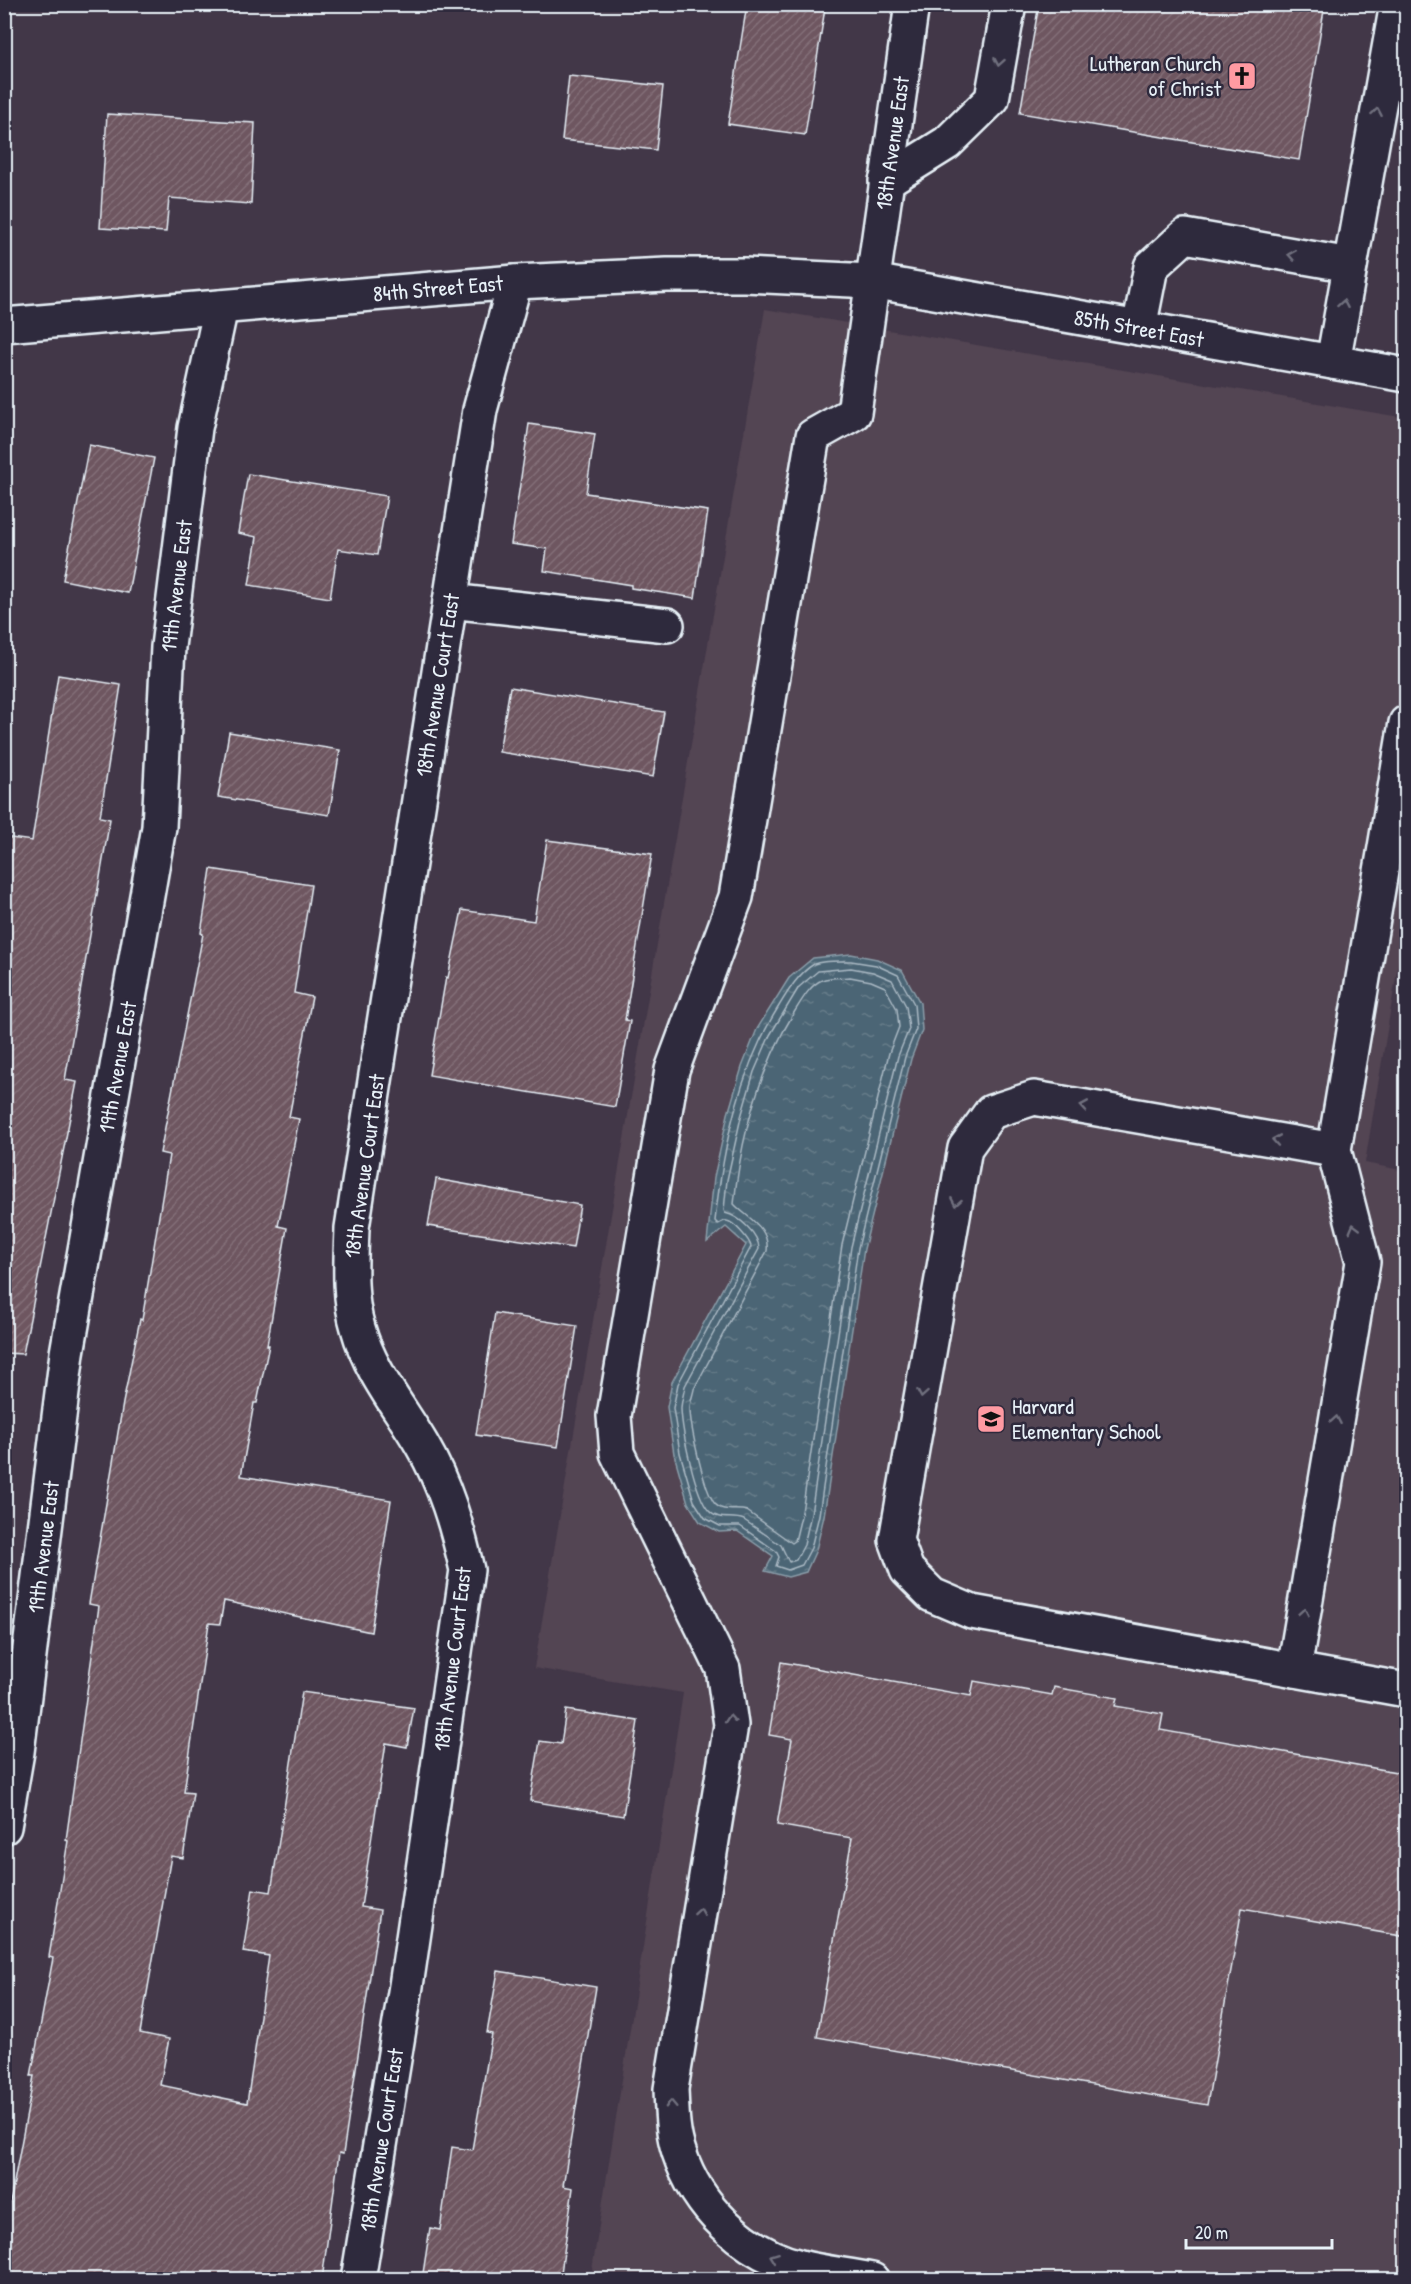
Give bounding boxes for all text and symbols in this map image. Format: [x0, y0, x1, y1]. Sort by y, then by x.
place label: Lutheran Church of Christ [1090, 48, 1221, 103]
one-way arrow [993, 57, 1006, 67]
church icon: Lutheran Church of Christ [1226, 60, 1258, 92]
street label: 18th Avenue East [868, 74, 916, 212]
one-way arrow [1370, 107, 1383, 117]
one-way arrow [1287, 249, 1297, 262]
street label: 84th Street East [372, 267, 505, 309]
one-way arrow [1336, 299, 1349, 309]
street label: 85th Street East [1072, 302, 1207, 354]
street label: 19th Avenue East [153, 518, 199, 654]
street label: 18th Avenue Court East [408, 591, 466, 779]
street label: 19th Avenue East [91, 998, 143, 1135]
street label: 18th Avenue Court East [336, 1072, 392, 1260]
one-way arrow [1079, 1101, 1089, 1113]
one-way arrow [1271, 1134, 1281, 1147]
one-way arrow [950, 1197, 962, 1207]
one-way arrow [1348, 1223, 1361, 1233]
one-way arrow [916, 1389, 928, 1399]
place label: Harvard Elementary School [1012, 1391, 1161, 1446]
school or university icon: Harvard Elementary School [975, 1403, 1007, 1435]
one-way arrow [1329, 1415, 1342, 1425]
street label: 19th Avenue East [20, 1479, 66, 1615]
street label: 18th Avenue Court East [426, 1565, 478, 1753]
one-way arrow [1297, 1608, 1310, 1618]
one-way arrow [723, 1715, 736, 1724]
one-way arrow [694, 1907, 706, 1916]
street label: 18th Avenue Court East [352, 2046, 410, 2234]
one-way arrow [665, 2100, 678, 2109]
scale bar [1186, 2212, 1332, 2250]
text: 20 m [1195, 2220, 1228, 2245]
one-way arrow [769, 2252, 780, 2265]

